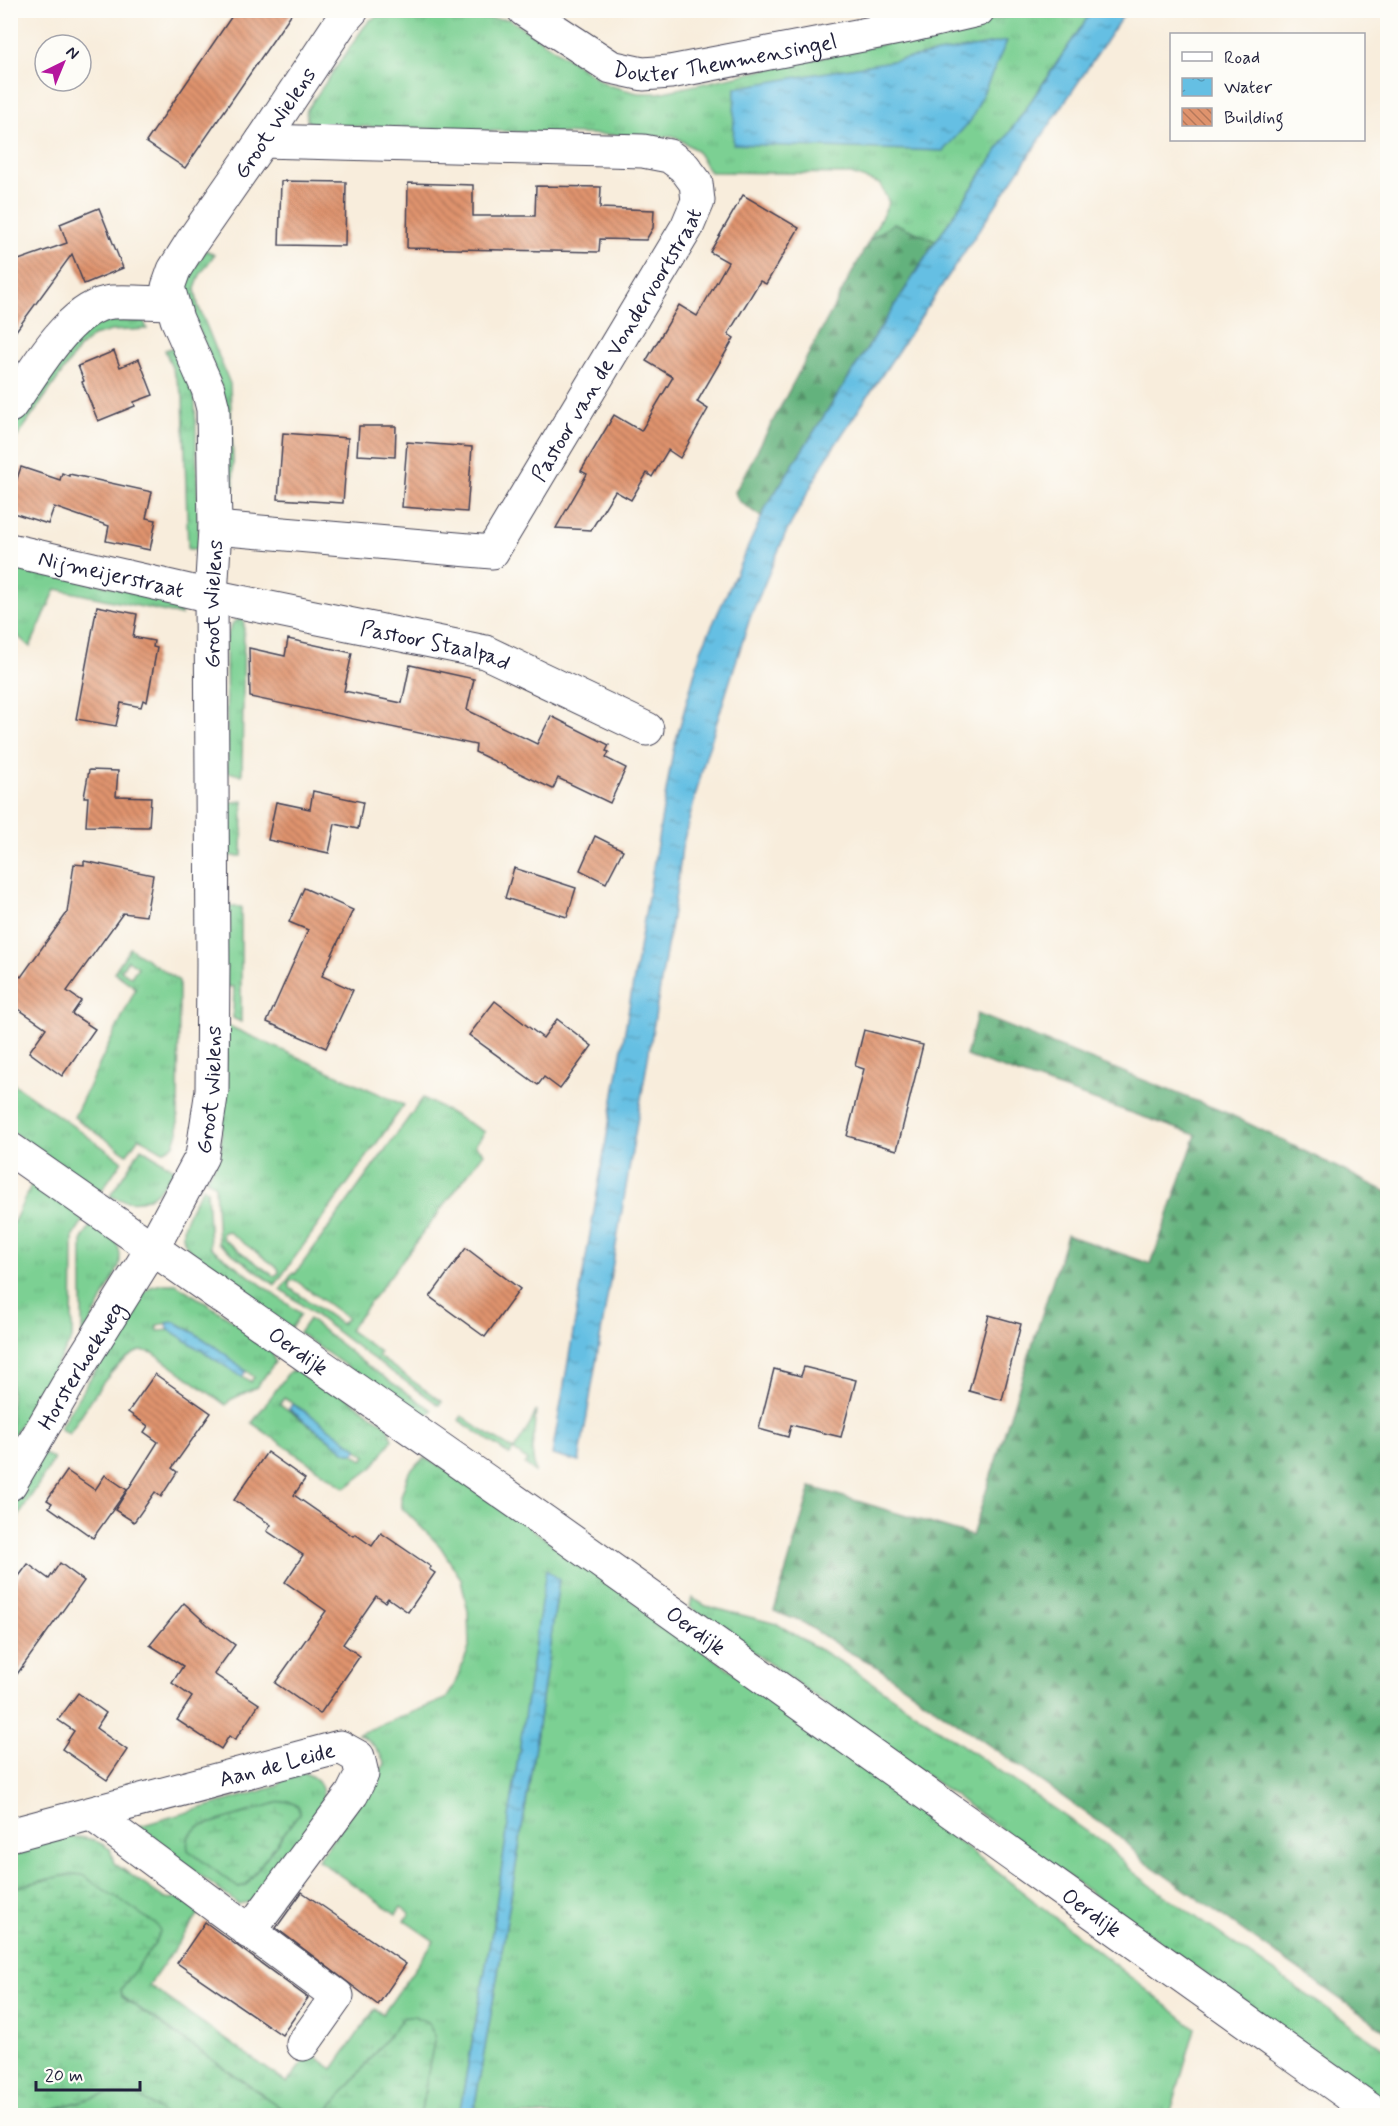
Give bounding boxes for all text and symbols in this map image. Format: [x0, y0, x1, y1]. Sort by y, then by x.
street label: Dokter Themmensingel [610, 28, 839, 90]
north arrow [33, 33, 93, 93]
legend [1170, 33, 1365, 141]
text: N [61, 42, 83, 64]
text: Road [1224, 46, 1260, 70]
street label: Groot Wielens [228, 62, 323, 185]
text: Water [1224, 76, 1273, 100]
text: Building [1224, 106, 1284, 132]
street label: Pastoor van de Vondervoortstraat [526, 204, 709, 487]
street label: Groot Wielens [199, 539, 230, 668]
street label: Nijmeijerstraat [35, 545, 186, 605]
street label: Pastoor Staalpad [358, 615, 514, 678]
street label: Groot Wielens [190, 1025, 229, 1156]
street label: Horsterhoekweg [33, 1297, 134, 1435]
street label: Oerdijk [262, 1321, 333, 1383]
street label: Oerdijk [660, 1601, 731, 1662]
street label: Aan de Leide [216, 1737, 339, 1795]
street label: Oerdijk [1056, 1882, 1126, 1944]
scale bar [36, 2054, 140, 2092]
text: 20 m [45, 2064, 83, 2088]

